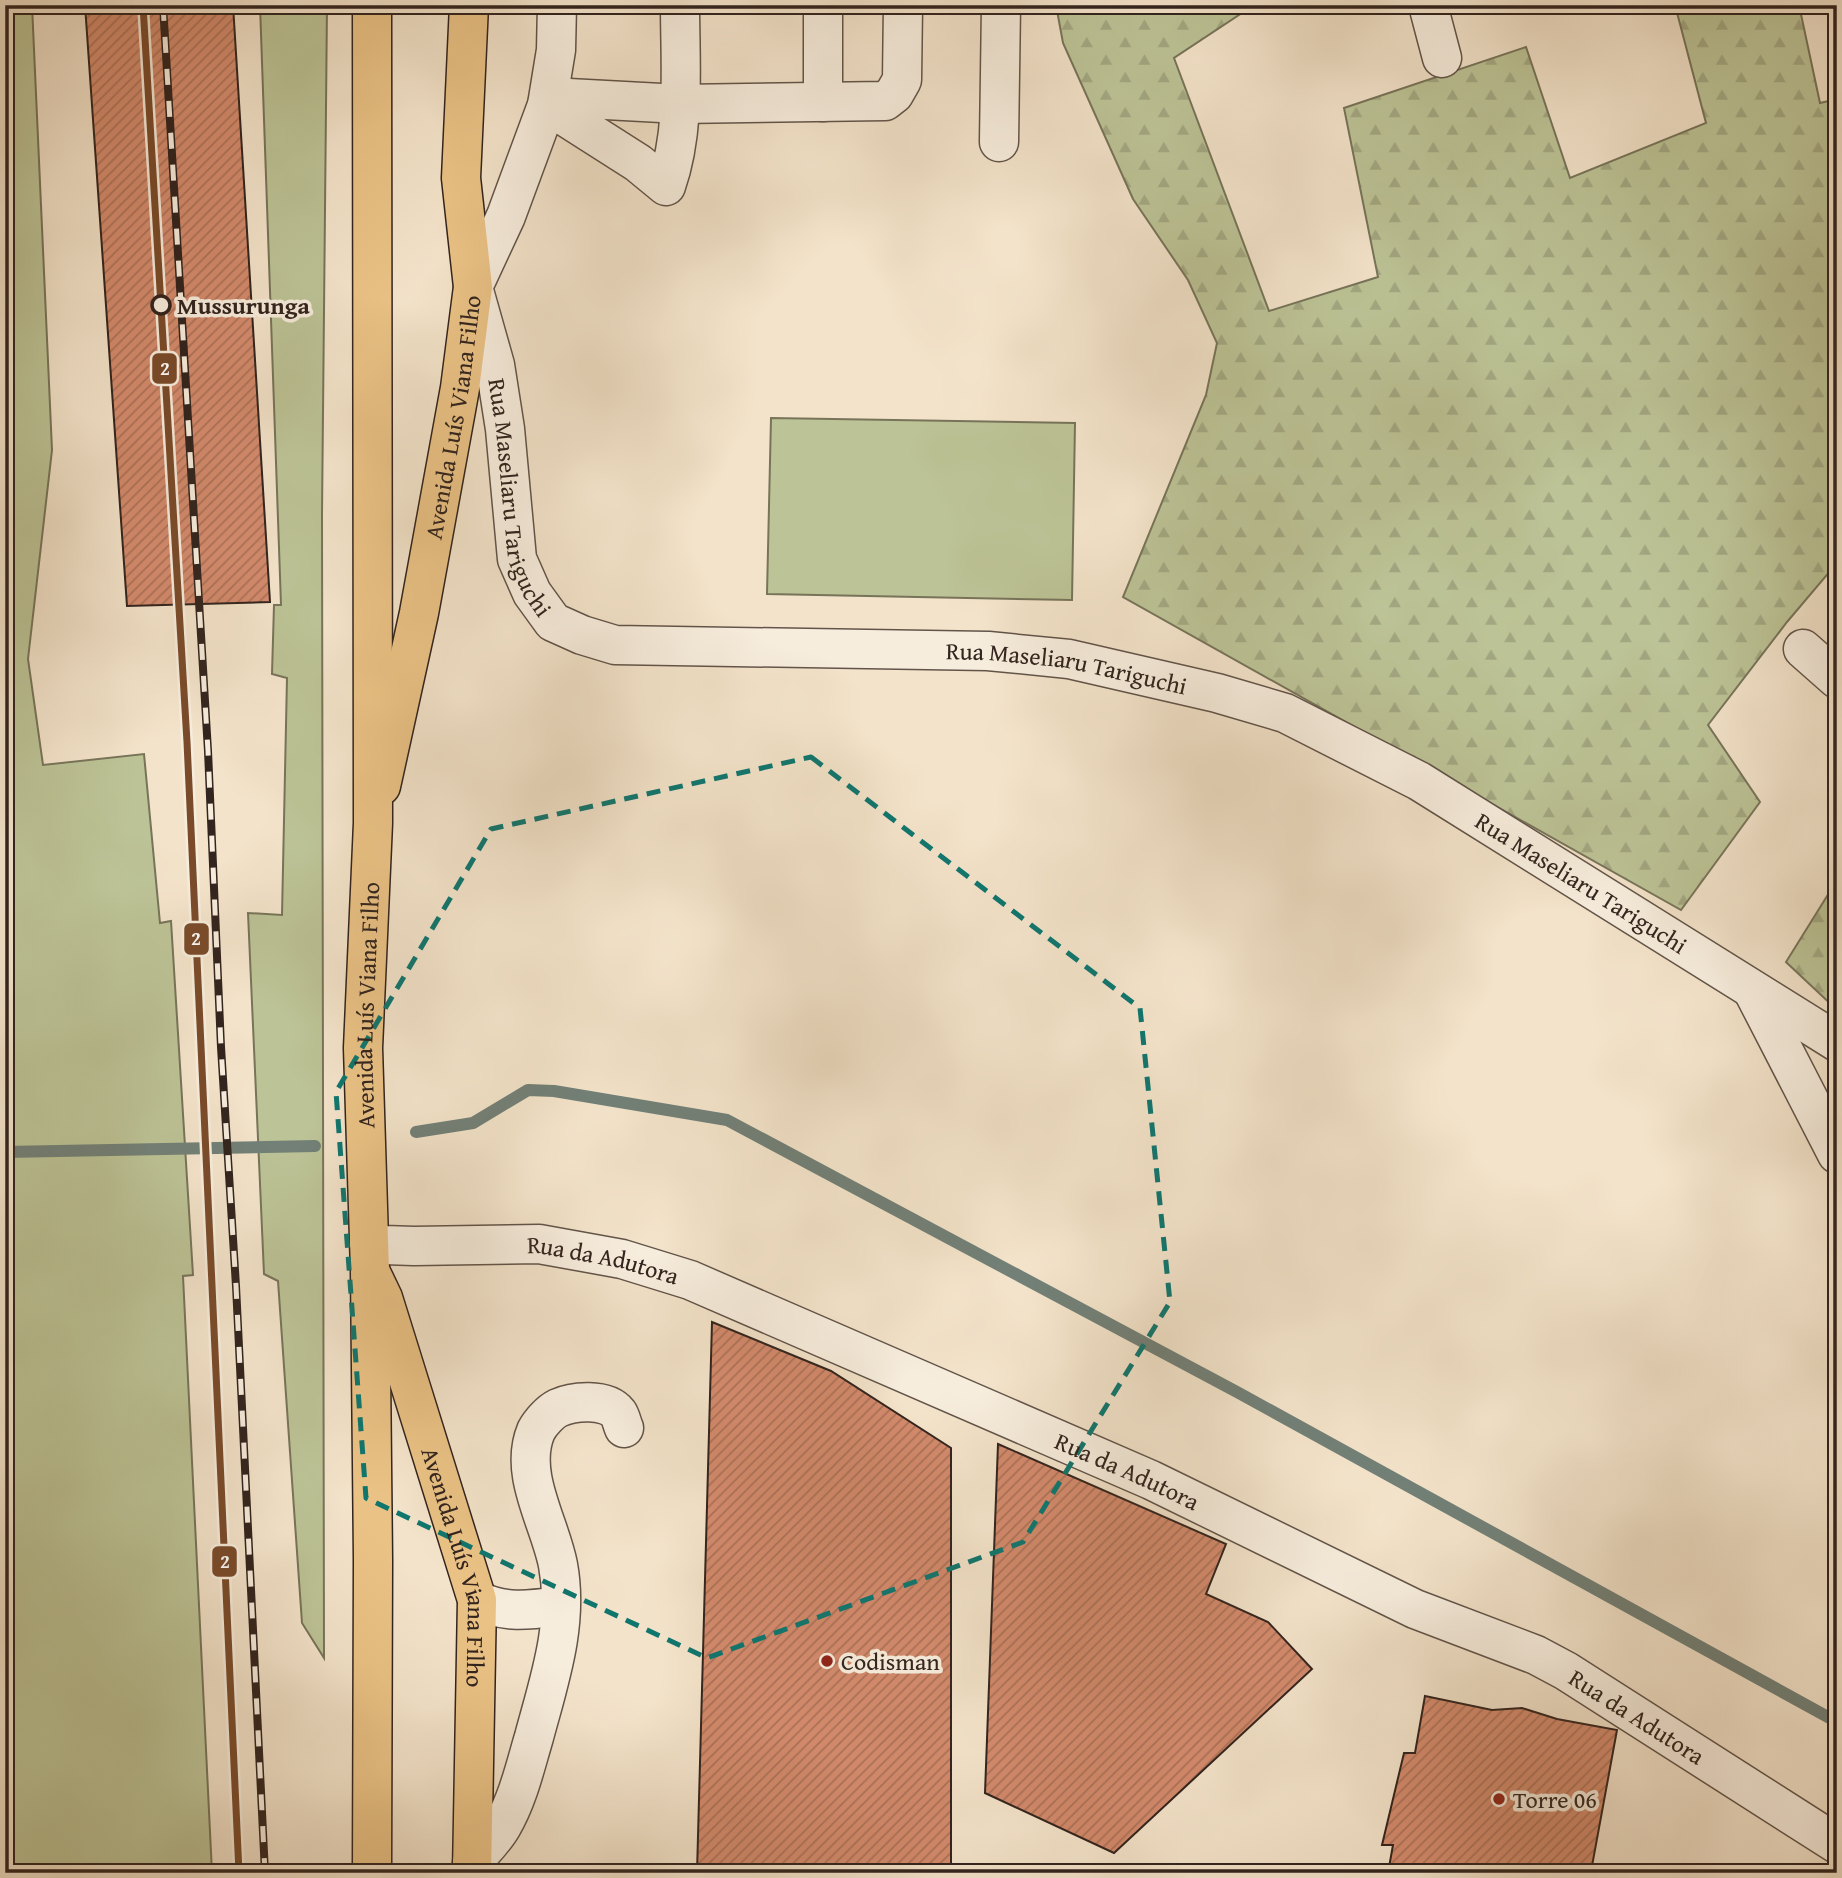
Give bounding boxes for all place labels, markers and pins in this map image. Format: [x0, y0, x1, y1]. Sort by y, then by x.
place label: Mussurunga [177, 288, 310, 323]
marker: Mussurunga [151, 295, 171, 315]
place label: Codisman [841, 1644, 940, 1679]
marker: Codisman [819, 1653, 835, 1669]
place label: Torre 06 [1513, 1782, 1597, 1817]
marker: Torre 06 [1491, 1791, 1507, 1807]

